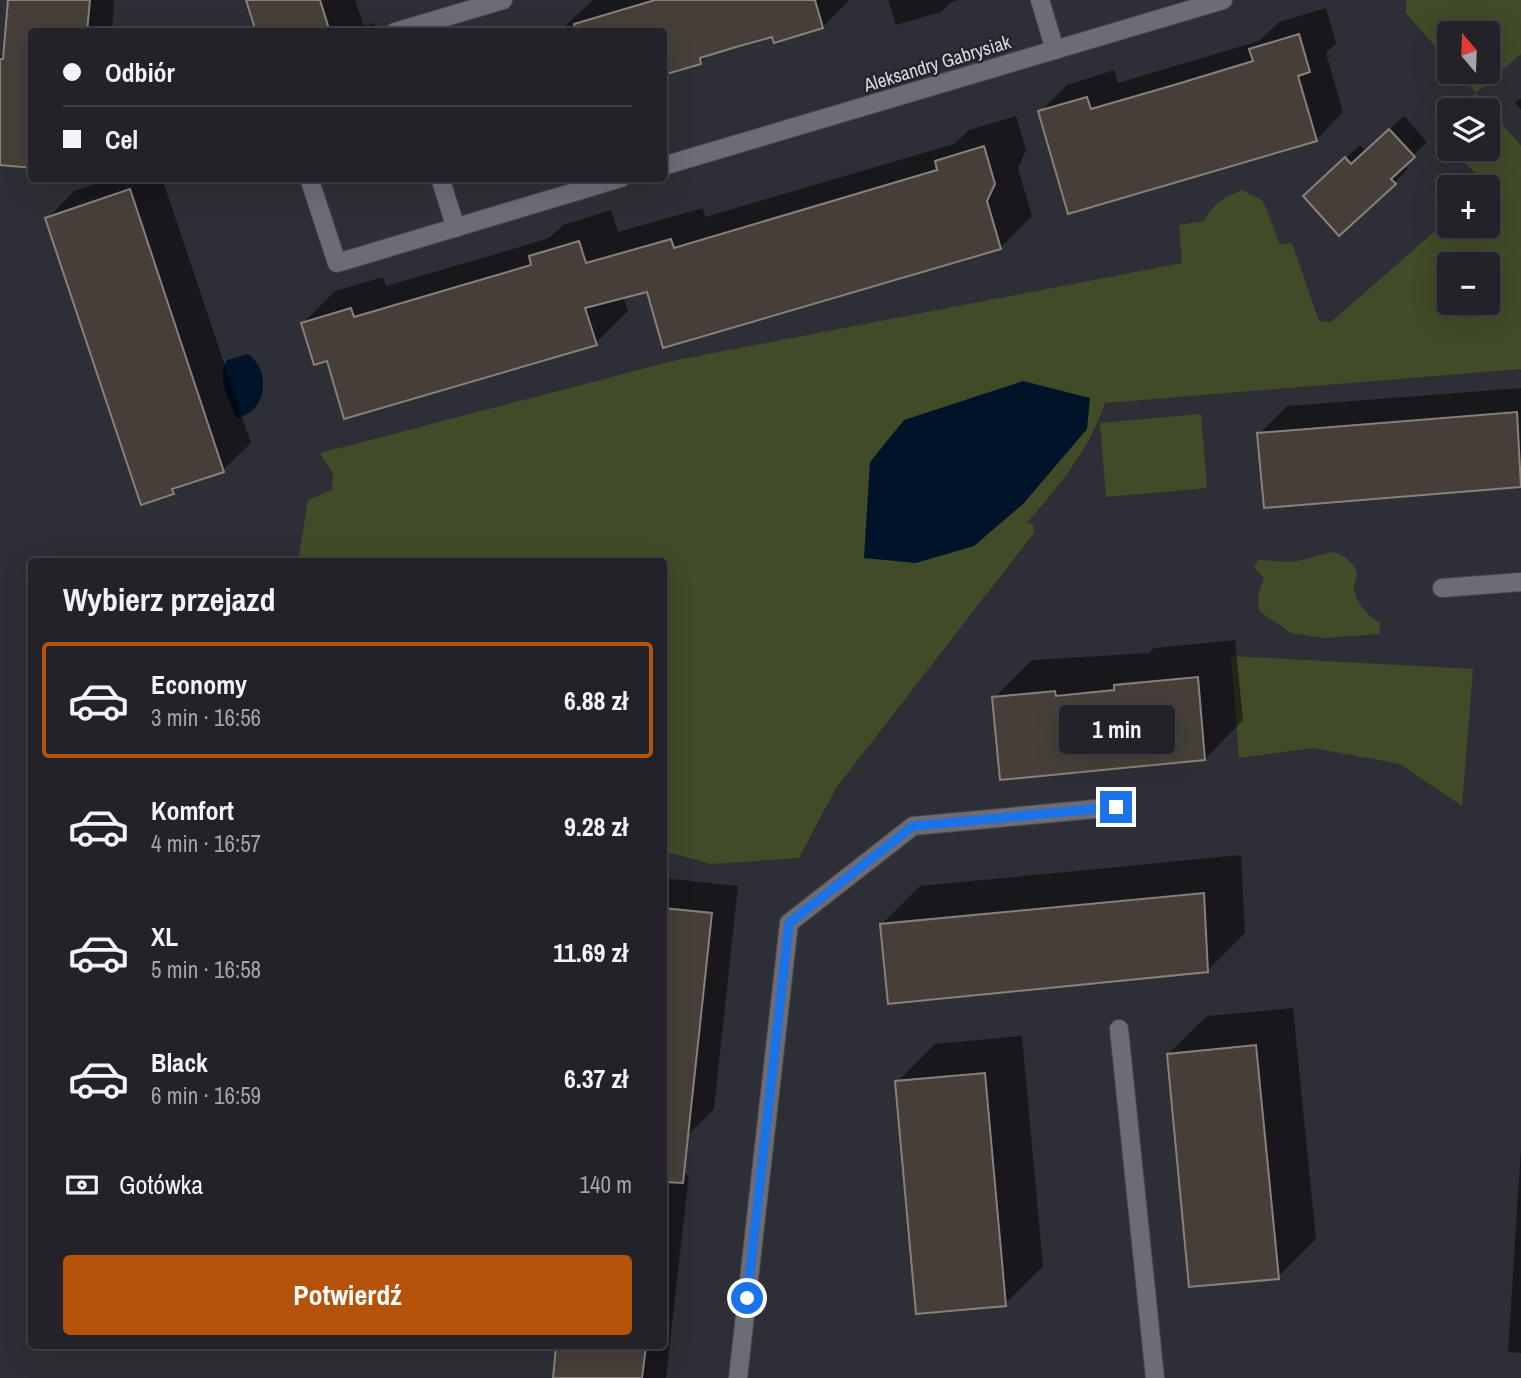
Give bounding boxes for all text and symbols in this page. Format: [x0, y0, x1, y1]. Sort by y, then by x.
north arrow [1437, 21, 1500, 84]
map controls [1437, 21, 1500, 315]
street label: Aleksandry Gabrysiak [859, 28, 1014, 98]
text: Odbiór [105, 55, 175, 90]
button: layers [1437, 98, 1500, 161]
text: Cel [105, 122, 138, 157]
button: + [1437, 175, 1500, 238]
button: − [1437, 252, 1500, 315]
text: Wybierz przejazd [63, 578, 275, 621]
text: Economy [151, 667, 247, 702]
icon: car [67, 669, 130, 732]
text: 6.88 zł [564, 683, 628, 718]
text: 3 min · 16:56 [151, 702, 261, 733]
callout: 1 min [1058, 706, 1174, 754]
text: 1 min [1092, 714, 1142, 745]
route end [1100, 791, 1132, 823]
text: Komfort [151, 793, 234, 828]
icon: car [67, 795, 130, 858]
text: 9.28 zł [564, 809, 628, 844]
text: 4 min · 16:57 [151, 828, 261, 859]
text: XL [151, 919, 178, 954]
icon: car [67, 921, 130, 984]
text: 11.69 zł [553, 935, 628, 970]
text: 5 min · 16:58 [151, 954, 261, 985]
text: Black [151, 1045, 208, 1080]
icon: car [67, 1047, 130, 1110]
text: 6.37 zł [564, 1061, 628, 1096]
text: 6 min · 16:59 [151, 1080, 261, 1111]
icon: cash [63, 1166, 101, 1204]
text: Gotówka [119, 1167, 203, 1202]
text: 140 m [580, 1169, 632, 1200]
button: Potwierdź [63, 1255, 632, 1335]
route start [731, 1282, 763, 1314]

